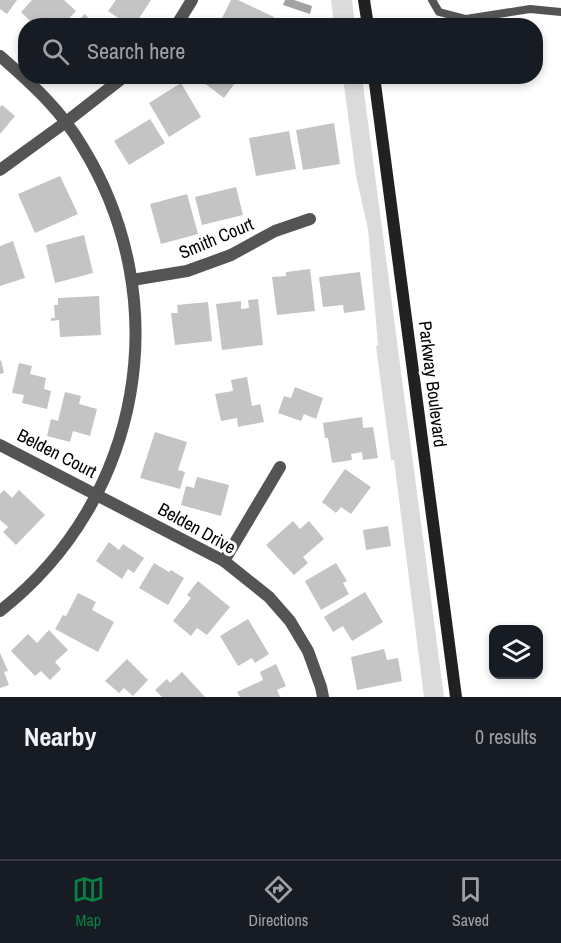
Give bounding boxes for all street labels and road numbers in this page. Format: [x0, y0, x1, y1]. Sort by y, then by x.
street label: Smith Court [175, 211, 257, 265]
street label: Parkway Boulevard [413, 319, 453, 449]
street label: Belden Court [13, 422, 101, 484]
street label: Belden Drive [154, 496, 240, 560]

